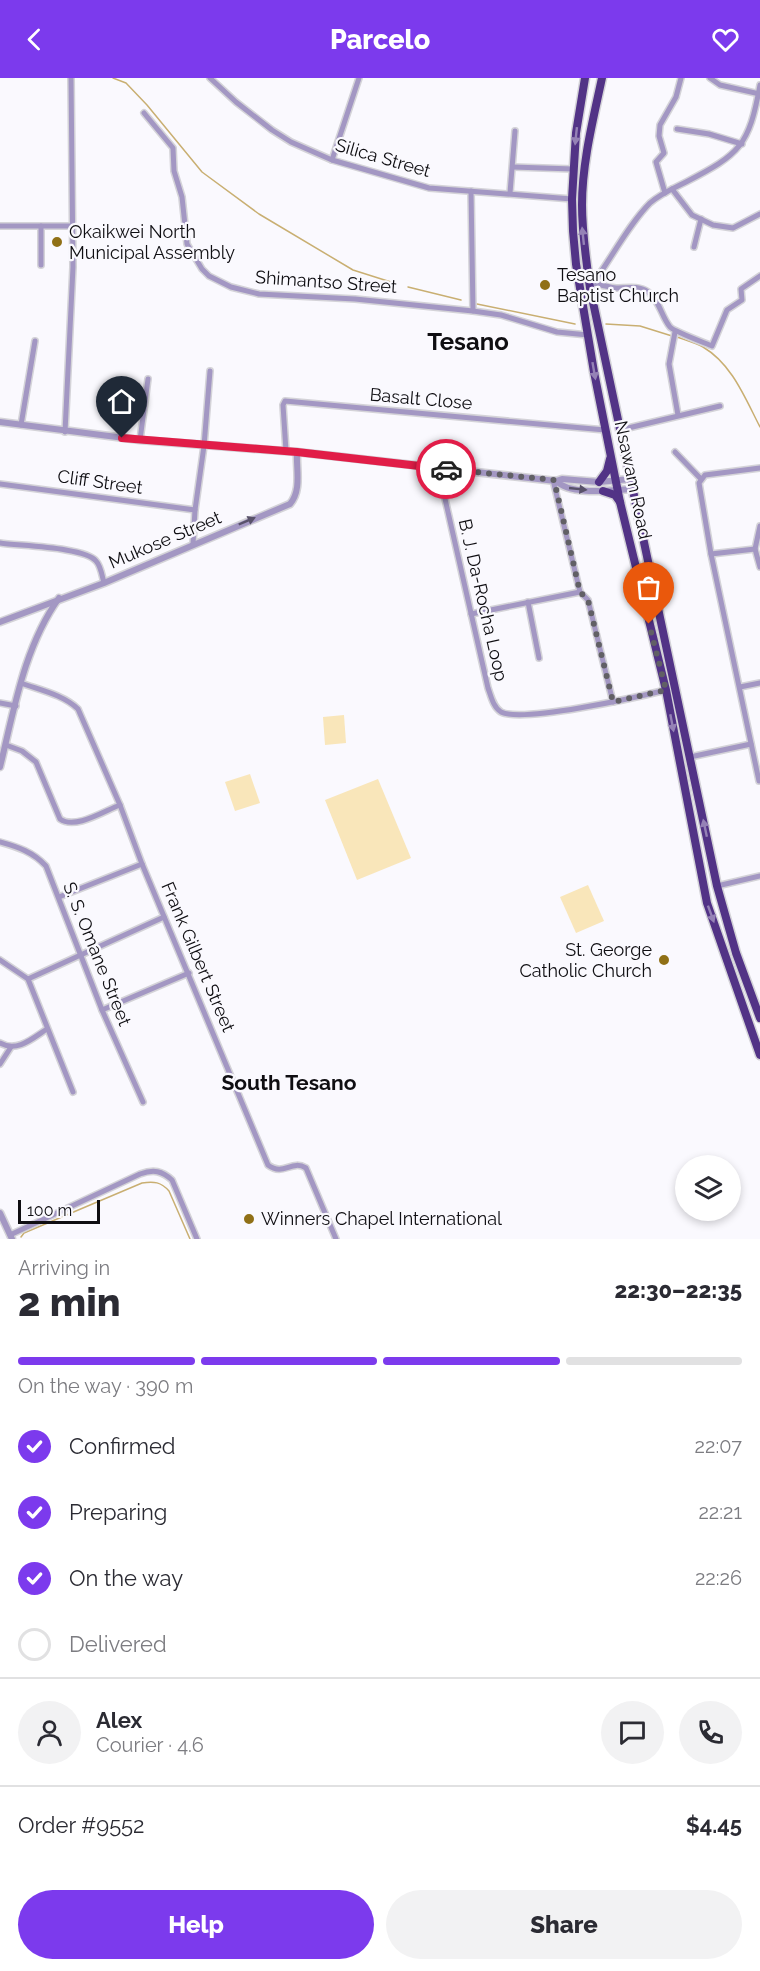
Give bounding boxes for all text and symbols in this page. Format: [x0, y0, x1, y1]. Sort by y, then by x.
icon: back [18, 23, 51, 56]
icon: heart [709, 23, 742, 56]
text: Parcelo [330, 24, 430, 55]
one-way arrow [571, 126, 581, 145]
street label: Silica Street [333, 134, 433, 181]
place label: Okaikwei North Municipal Assembly [69, 221, 235, 263]
one-way arrow [579, 226, 588, 245]
marker: Okaikwei North Municipal Assembly [50, 235, 64, 249]
place label: Tesano Baptist Church [557, 264, 679, 306]
street label: Shimantso Street [254, 266, 398, 297]
marker: Tesano Baptist Church [538, 278, 552, 292]
district label: Tesano [427, 327, 509, 356]
one-way arrow [590, 362, 599, 381]
pin [96, 376, 147, 438]
street label: Basalt Close [369, 384, 474, 413]
icon: home [105, 385, 138, 418]
street label: Nsawam Road [611, 419, 656, 541]
courier [416, 439, 476, 499]
icon: car [430, 453, 463, 486]
street label: Cliff Street [56, 465, 144, 498]
one-way arrow [569, 484, 588, 494]
street label: Mukose Street [105, 506, 224, 573]
one-way arrow [239, 516, 257, 526]
street label: B. J. Da-Rocha Loop [455, 517, 512, 683]
pin [623, 562, 674, 624]
icon: bag [632, 571, 665, 604]
one-way arrow [668, 713, 677, 732]
one-way arrow [700, 819, 709, 838]
street label: S. S. Omane Street [59, 879, 136, 1029]
street label: Frank Gilbert Street [157, 879, 240, 1035]
one-way arrow [707, 905, 717, 923]
place label: St. George Catholic Church [519, 939, 652, 981]
marker: St. George Catholic Church [657, 953, 671, 967]
district label: South Tesano [221, 1070, 357, 1095]
map controls [675, 1155, 741, 1221]
button: layers [675, 1155, 741, 1221]
scale bar [18, 1197, 100, 1224]
text: 100 m [27, 1201, 72, 1220]
place label: Winners Chapel International [261, 1208, 502, 1229]
marker: Winners Chapel International [242, 1212, 256, 1226]
text: Arriving in [18, 1256, 110, 1280]
text: 22:30–22:35 [615, 1277, 742, 1303]
text: 2 min [18, 1279, 121, 1325]
text: On the way · 390 m [18, 1374, 193, 1398]
icon: check [18, 1430, 51, 1463]
text: Confirmed [69, 1433, 176, 1459]
text: 22:07 [695, 1434, 742, 1458]
icon: check [18, 1496, 51, 1529]
text: Preparing [69, 1499, 167, 1525]
text: 22:21 [698, 1500, 742, 1524]
icon: check [18, 1562, 51, 1595]
text: On the way [69, 1565, 183, 1591]
text: 22:26 [695, 1566, 742, 1590]
text: Delivered [69, 1631, 167, 1657]
button: person [18, 1701, 81, 1764]
button: chat [601, 1701, 664, 1764]
button: phone [679, 1701, 742, 1764]
text: Alex [96, 1707, 142, 1733]
text: Courier · 4.6 [96, 1733, 204, 1757]
text: Order #9552 [18, 1812, 145, 1838]
text: $4.45 [686, 1812, 742, 1838]
button: Help [18, 1890, 374, 1959]
button: Share [386, 1890, 742, 1959]

